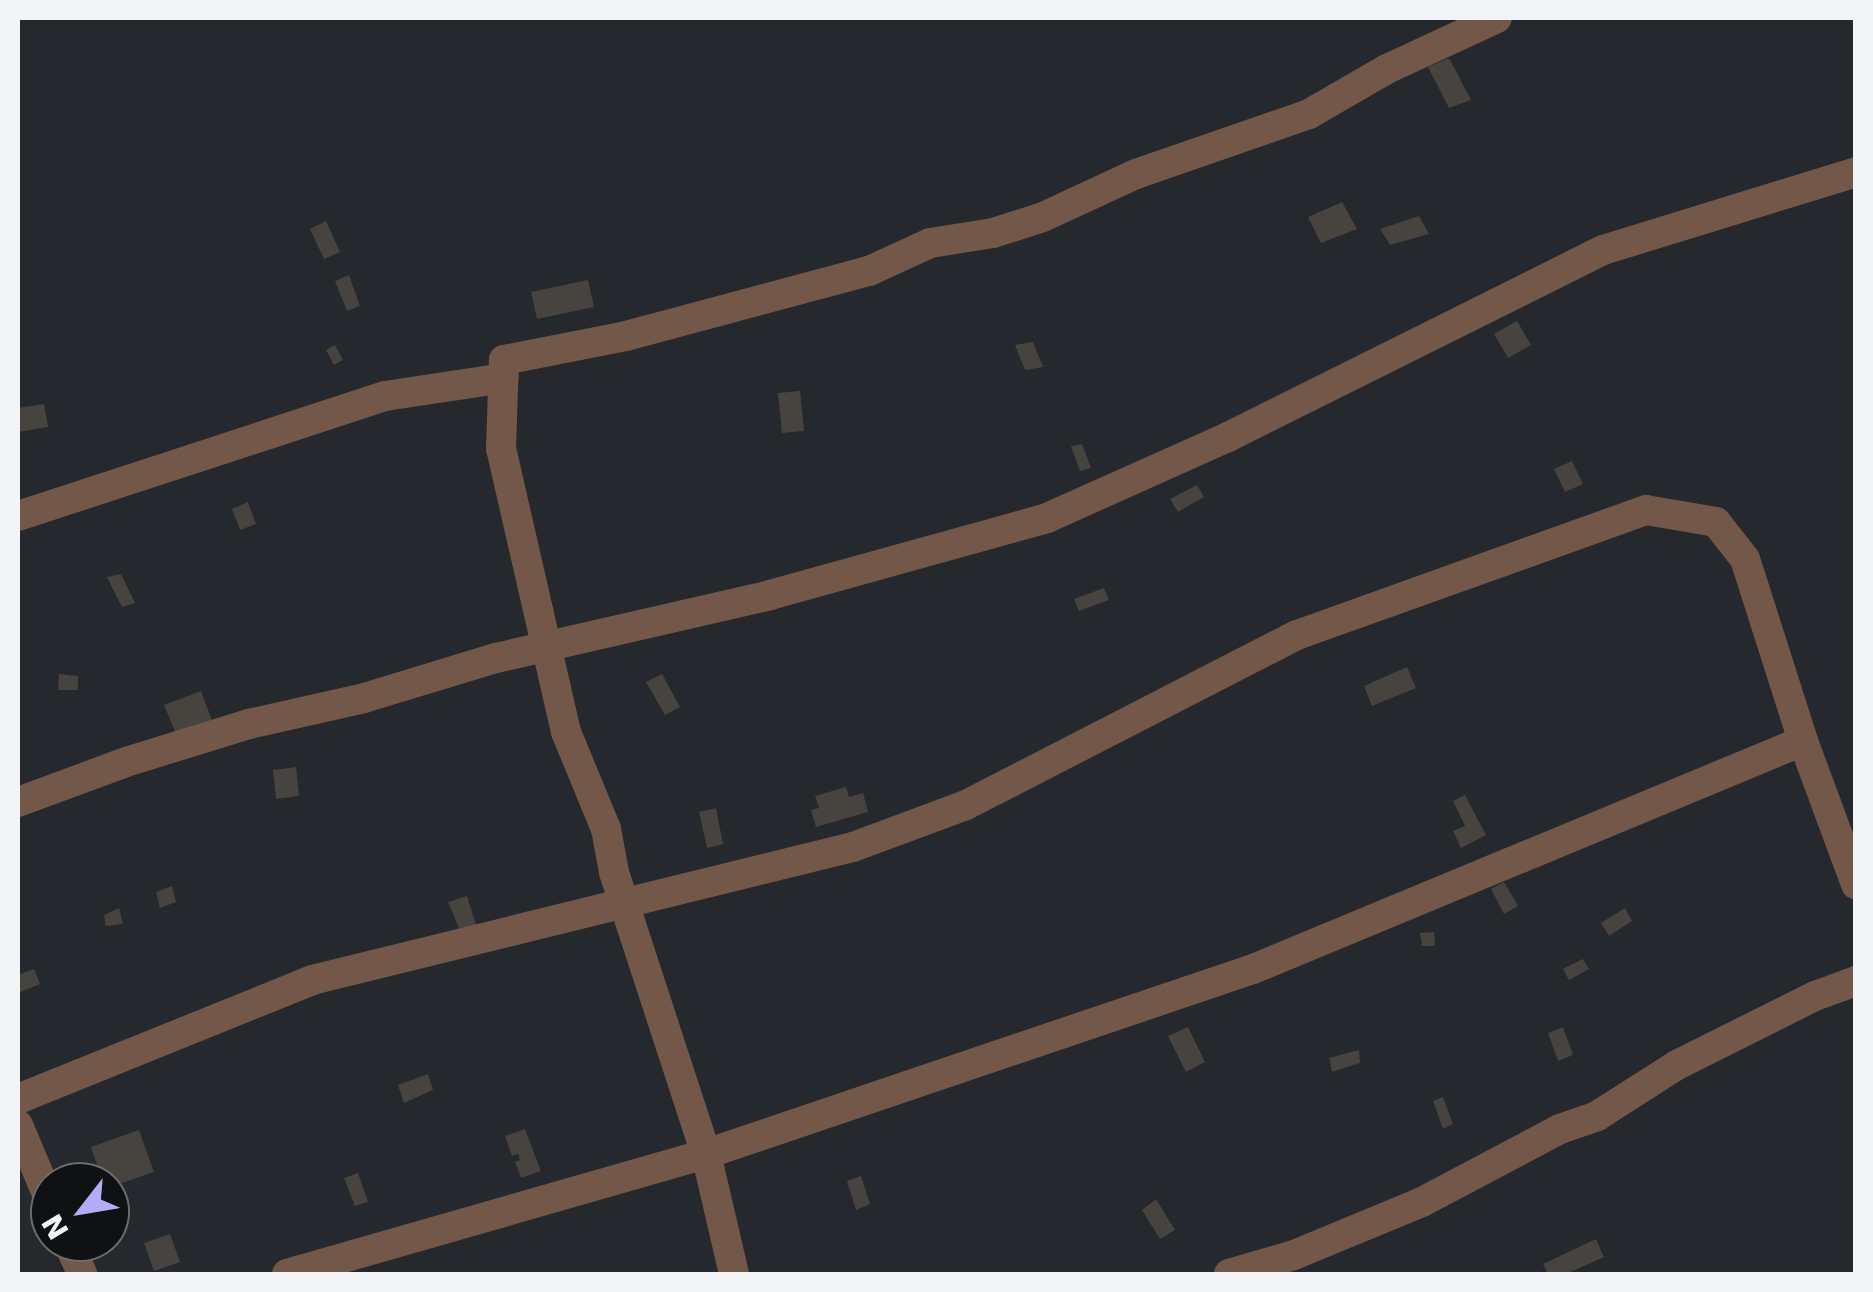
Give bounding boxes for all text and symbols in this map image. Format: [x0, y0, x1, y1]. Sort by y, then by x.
north arrow [30, 1162, 130, 1262]
text: N [35, 1208, 76, 1245]

